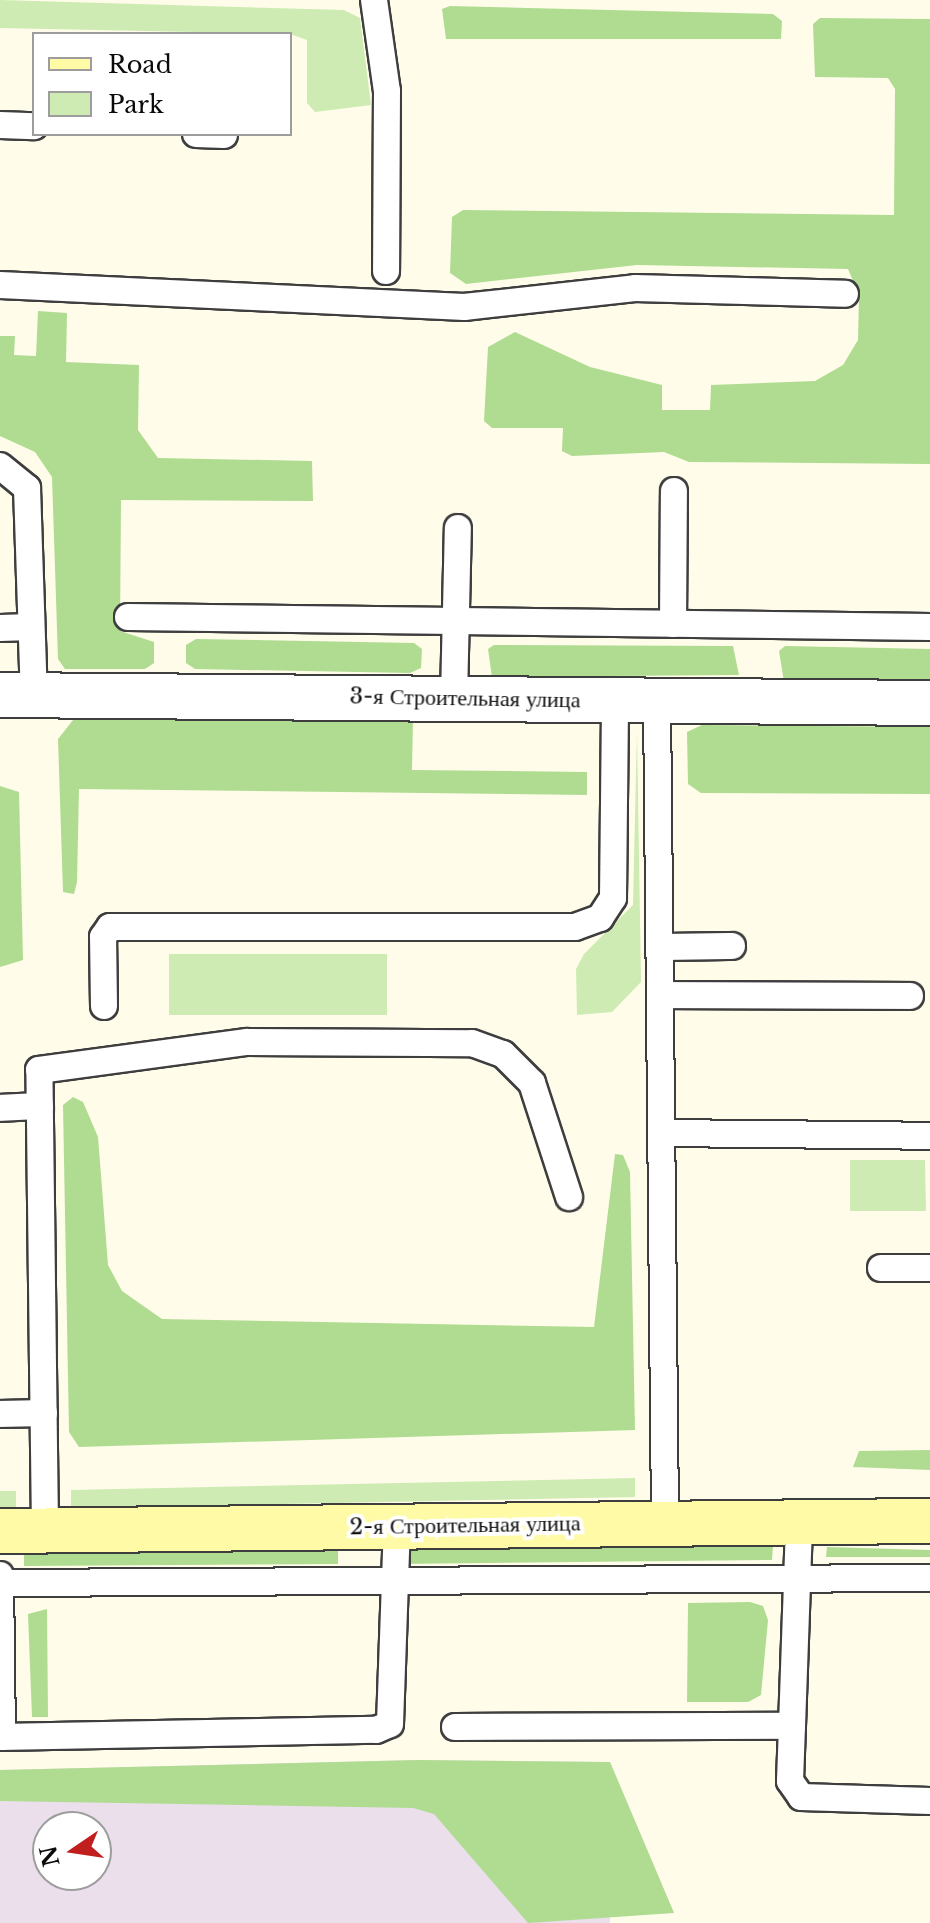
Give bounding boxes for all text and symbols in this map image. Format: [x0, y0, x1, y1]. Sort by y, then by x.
legend [32, 32, 292, 136]
text: Road [108, 50, 172, 79]
text: Park [108, 90, 164, 119]
street label: 3-я Строительная улица [349, 683, 581, 713]
street label: 2-я Строительная улица [349, 1510, 581, 1540]
north arrow [32, 1811, 112, 1891]
text: N [35, 1843, 66, 1869]

